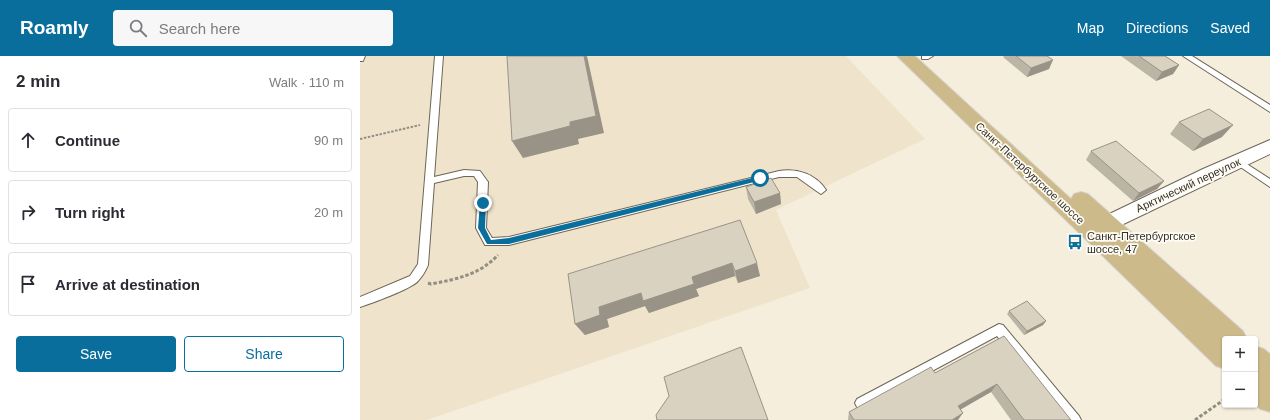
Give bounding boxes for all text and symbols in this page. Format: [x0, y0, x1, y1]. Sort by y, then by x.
search box [113, 10, 393, 46]
text: Roamly [20, 17, 89, 38]
icon: search [127, 17, 149, 39]
text: Search here [159, 20, 240, 37]
text: Map [1077, 20, 1104, 36]
text: Directions [1126, 20, 1188, 36]
text: Saved [1210, 20, 1250, 36]
text: 2 min [16, 72, 60, 91]
text: Walk · 110 m [269, 75, 344, 90]
street label: Санкт-Петербургское шоссе [973, 120, 1087, 226]
icon: ahead [17, 129, 39, 151]
text: Continue [55, 132, 120, 149]
text: 90 m [314, 133, 343, 148]
street label: Арктический переулок [1134, 155, 1242, 215]
route start [751, 169, 769, 187]
route end [474, 194, 492, 212]
icon: right [17, 201, 39, 223]
text: Turn right [55, 204, 125, 221]
text: 20 m [314, 205, 343, 220]
place label: Санкт-Петербургское шоссе, 47 [1087, 230, 1196, 255]
bus stop icon: Санкт-Петербургское шоссе, 47 [1066, 233, 1084, 251]
icon: arrive [17, 273, 39, 295]
text: Arrive at destination [55, 276, 200, 293]
button: Save [16, 336, 176, 372]
button: Share [184, 336, 344, 372]
map controls [1222, 336, 1258, 408]
button: + [1222, 336, 1258, 372]
button: − [1222, 372, 1258, 408]

